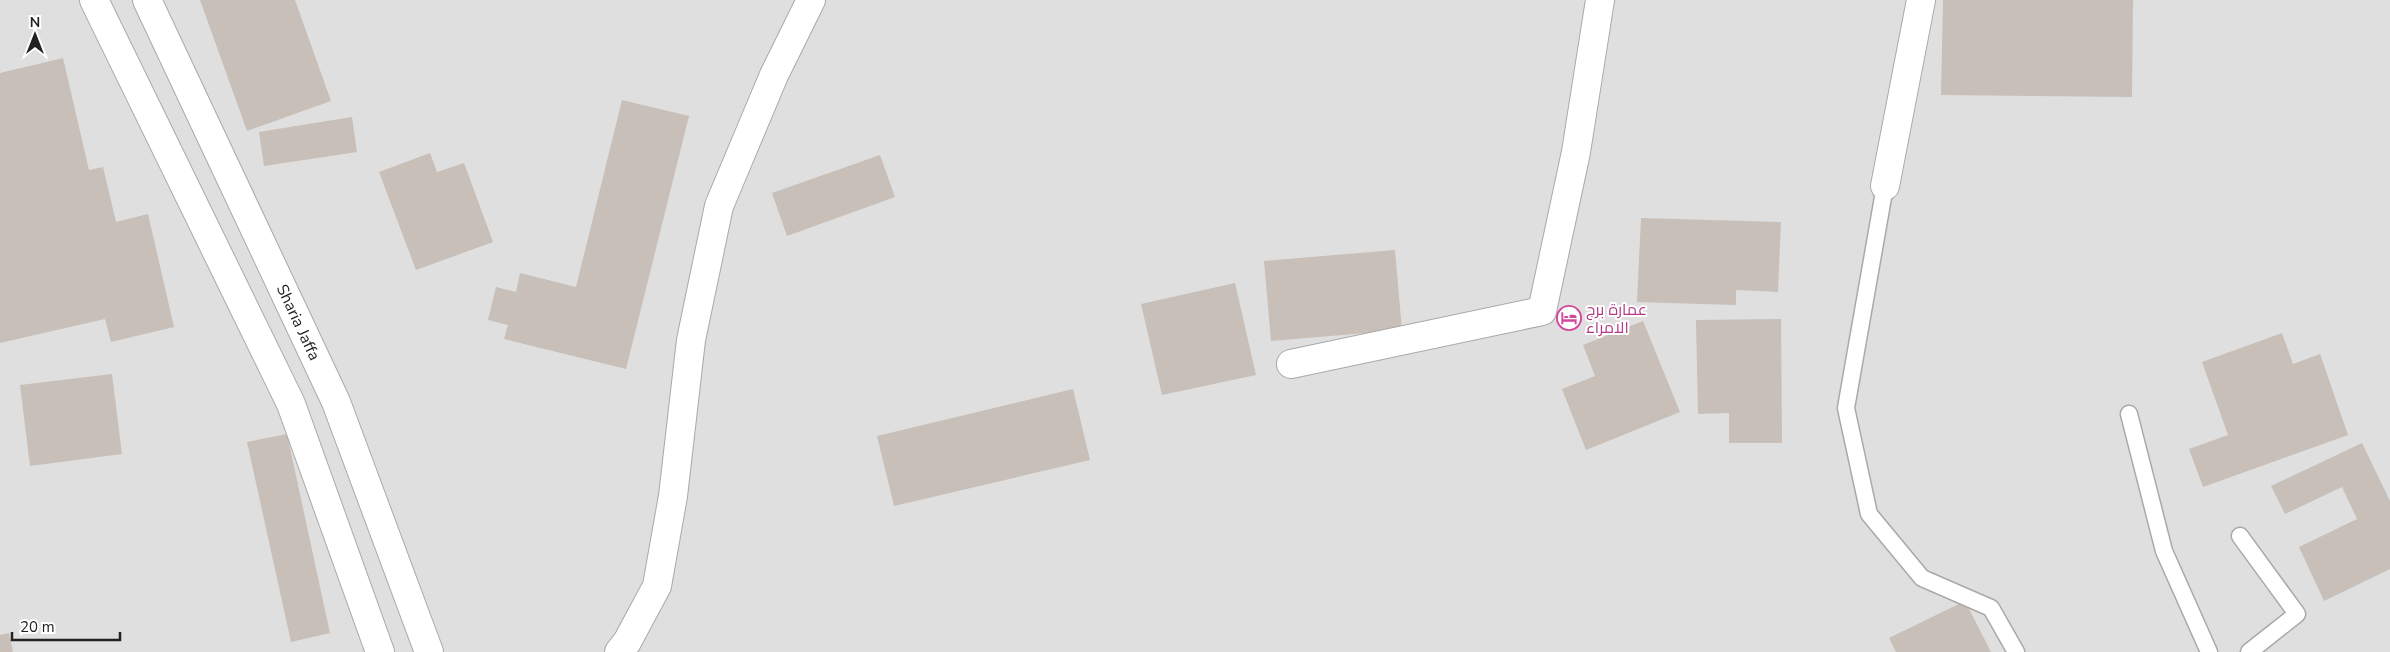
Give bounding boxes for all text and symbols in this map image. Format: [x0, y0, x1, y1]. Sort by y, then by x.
north arrow [10, 10, 60, 60]
text: N [30, 13, 40, 32]
street label: Sharia Jaffa [271, 281, 325, 364]
place label: عمارة برج الامراء [1586, 299, 1647, 339]
hotel icon: عمارة برج الامراء [1556, 305, 1582, 331]
scale bar [12, 610, 120, 642]
text: 20 m [20, 617, 55, 637]

